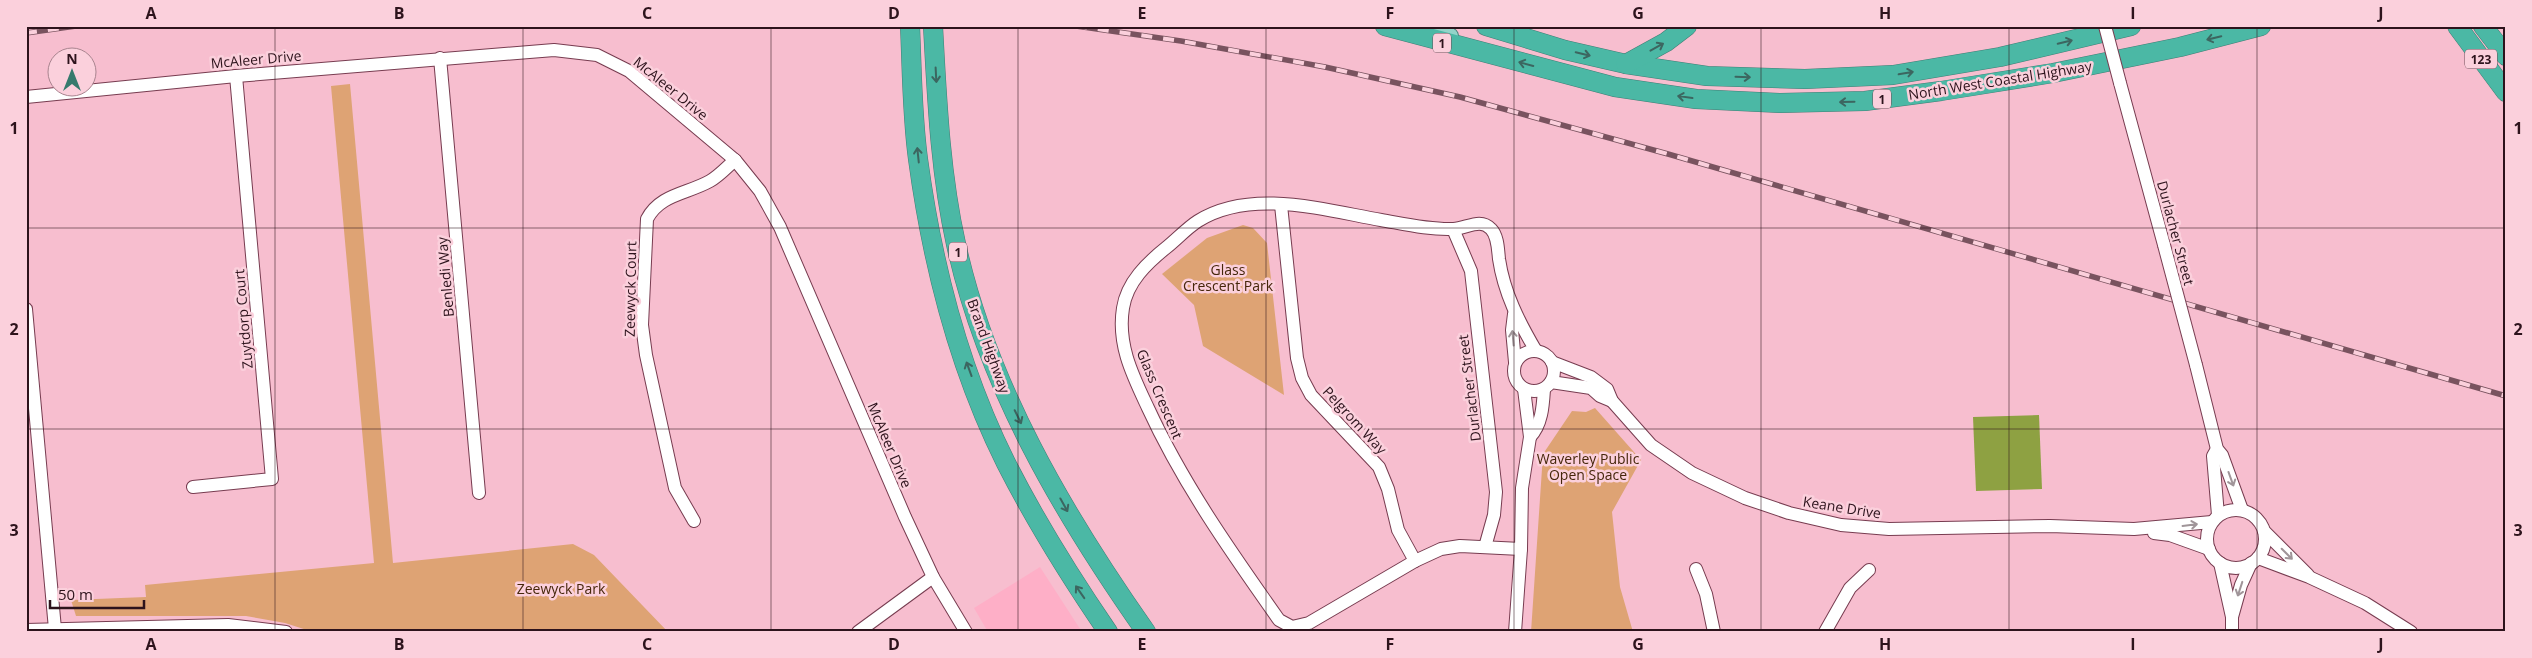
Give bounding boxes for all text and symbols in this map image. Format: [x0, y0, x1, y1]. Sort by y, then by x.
text: A [145, 2, 157, 24]
text: B [394, 2, 404, 24]
text: C [642, 2, 652, 24]
text: D [888, 2, 900, 24]
text: E [1138, 2, 1147, 24]
text: F [1386, 2, 1394, 24]
text: G [1632, 2, 1644, 24]
text: H [1879, 2, 1891, 24]
text: I [2130, 2, 2136, 24]
text: J [2376, 2, 2384, 24]
road number: 1 [1433, 34, 1451, 52]
one-way arrow [2206, 34, 2222, 44]
one-way arrow [2057, 37, 2073, 46]
one-way arrow [1650, 41, 1664, 51]
street label: McAleer Drive [210, 46, 302, 72]
north arrow [48, 48, 98, 98]
text: N [66, 49, 78, 68]
one-way arrow [1574, 50, 1590, 59]
road number: 123 [2465, 50, 2497, 68]
street label: McAleer Drive [630, 52, 712, 124]
street label: North West Coastal Highway [1907, 56, 2094, 104]
one-way arrow [1519, 58, 1535, 68]
one-way arrow [931, 67, 940, 83]
one-way arrow [1897, 68, 1913, 78]
one-way arrow [1735, 73, 1751, 82]
road number: 1 [1873, 90, 1891, 108]
one-way arrow [1677, 92, 1693, 102]
one-way arrow [1839, 97, 1855, 106]
text: 1 [9, 117, 19, 139]
text: 1 [2513, 117, 2523, 139]
one-way arrow [913, 147, 923, 163]
street label: Durlacher Street [2153, 179, 2199, 287]
street label: Benledi Way [432, 235, 458, 318]
street label: Zeewyck Court [620, 241, 640, 337]
road number: 1 [949, 242, 967, 262]
park label: Glass Crescent Park [1183, 260, 1274, 295]
street label: Zuytdorp Court [229, 268, 257, 370]
street label: Brand Highway [963, 296, 1015, 397]
text: 2 [9, 318, 19, 340]
text: 2 [2513, 318, 2523, 340]
one-way arrow [1508, 331, 1518, 347]
street label: Durlacher Street [1453, 334, 1485, 442]
street label: Glass Crescent [1133, 346, 1187, 442]
one-way arrow [964, 362, 973, 378]
street label: Pelgrom Way [1319, 382, 1392, 459]
street label: McAleer Drive [863, 399, 917, 491]
one-way arrow [1013, 410, 1023, 425]
park label: Waverley Public Open Space [1537, 449, 1640, 484]
one-way arrow [2227, 470, 2236, 486]
street label: Keane Drive [1802, 491, 1882, 523]
one-way arrow [1059, 498, 1069, 513]
text: 3 [9, 519, 19, 541]
text: 3 [2513, 519, 2523, 541]
one-way arrow [2182, 520, 2198, 530]
one-way arrow [2281, 547, 2293, 560]
scale bar [50, 578, 144, 610]
park label: Zeewyck Park [517, 579, 606, 598]
one-way arrow [2235, 581, 2245, 597]
text: 50 m [58, 584, 93, 604]
one-way arrow [1075, 585, 1085, 599]
text: A [145, 633, 157, 655]
text: B [394, 633, 404, 655]
text: C [642, 633, 652, 655]
text: D [888, 633, 900, 655]
text: E [1138, 633, 1147, 655]
text: F [1386, 633, 1394, 655]
text: G [1632, 633, 1644, 655]
text: H [1879, 633, 1891, 655]
text: I [2130, 633, 2136, 655]
text: J [2376, 633, 2384, 655]

